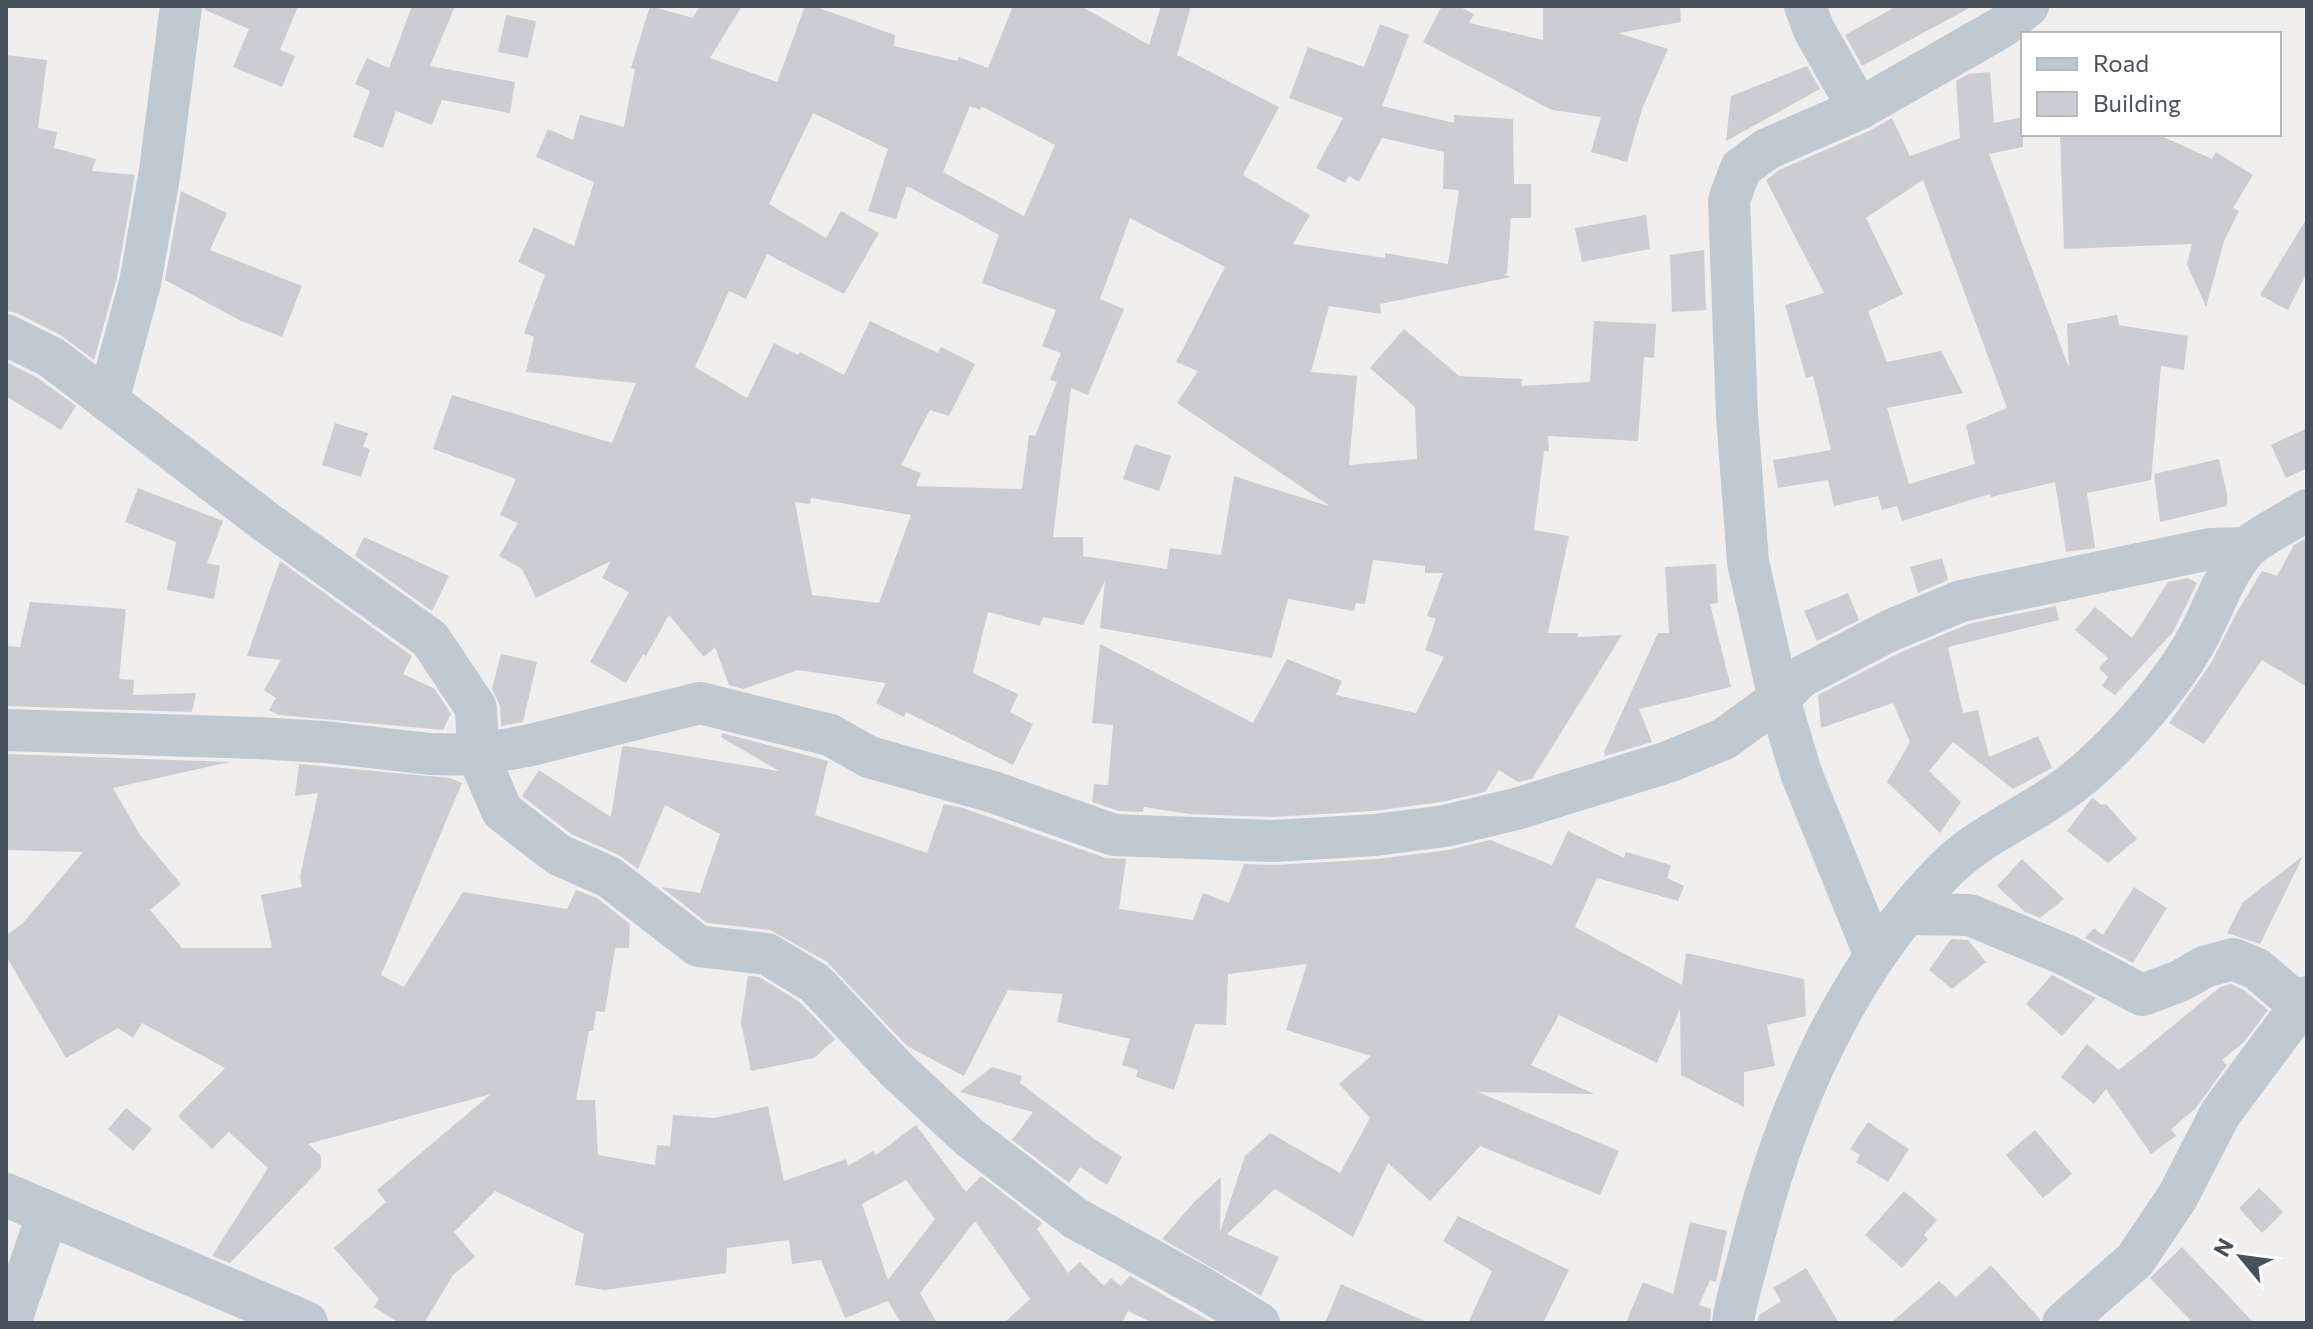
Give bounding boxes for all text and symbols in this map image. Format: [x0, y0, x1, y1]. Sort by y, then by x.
legend [2021, 32, 2281, 136]
text: Road [2093, 48, 2149, 77]
text: Building [2093, 88, 2181, 117]
north arrow [2201, 1217, 2281, 1297]
text: N [2207, 1233, 2239, 1261]

